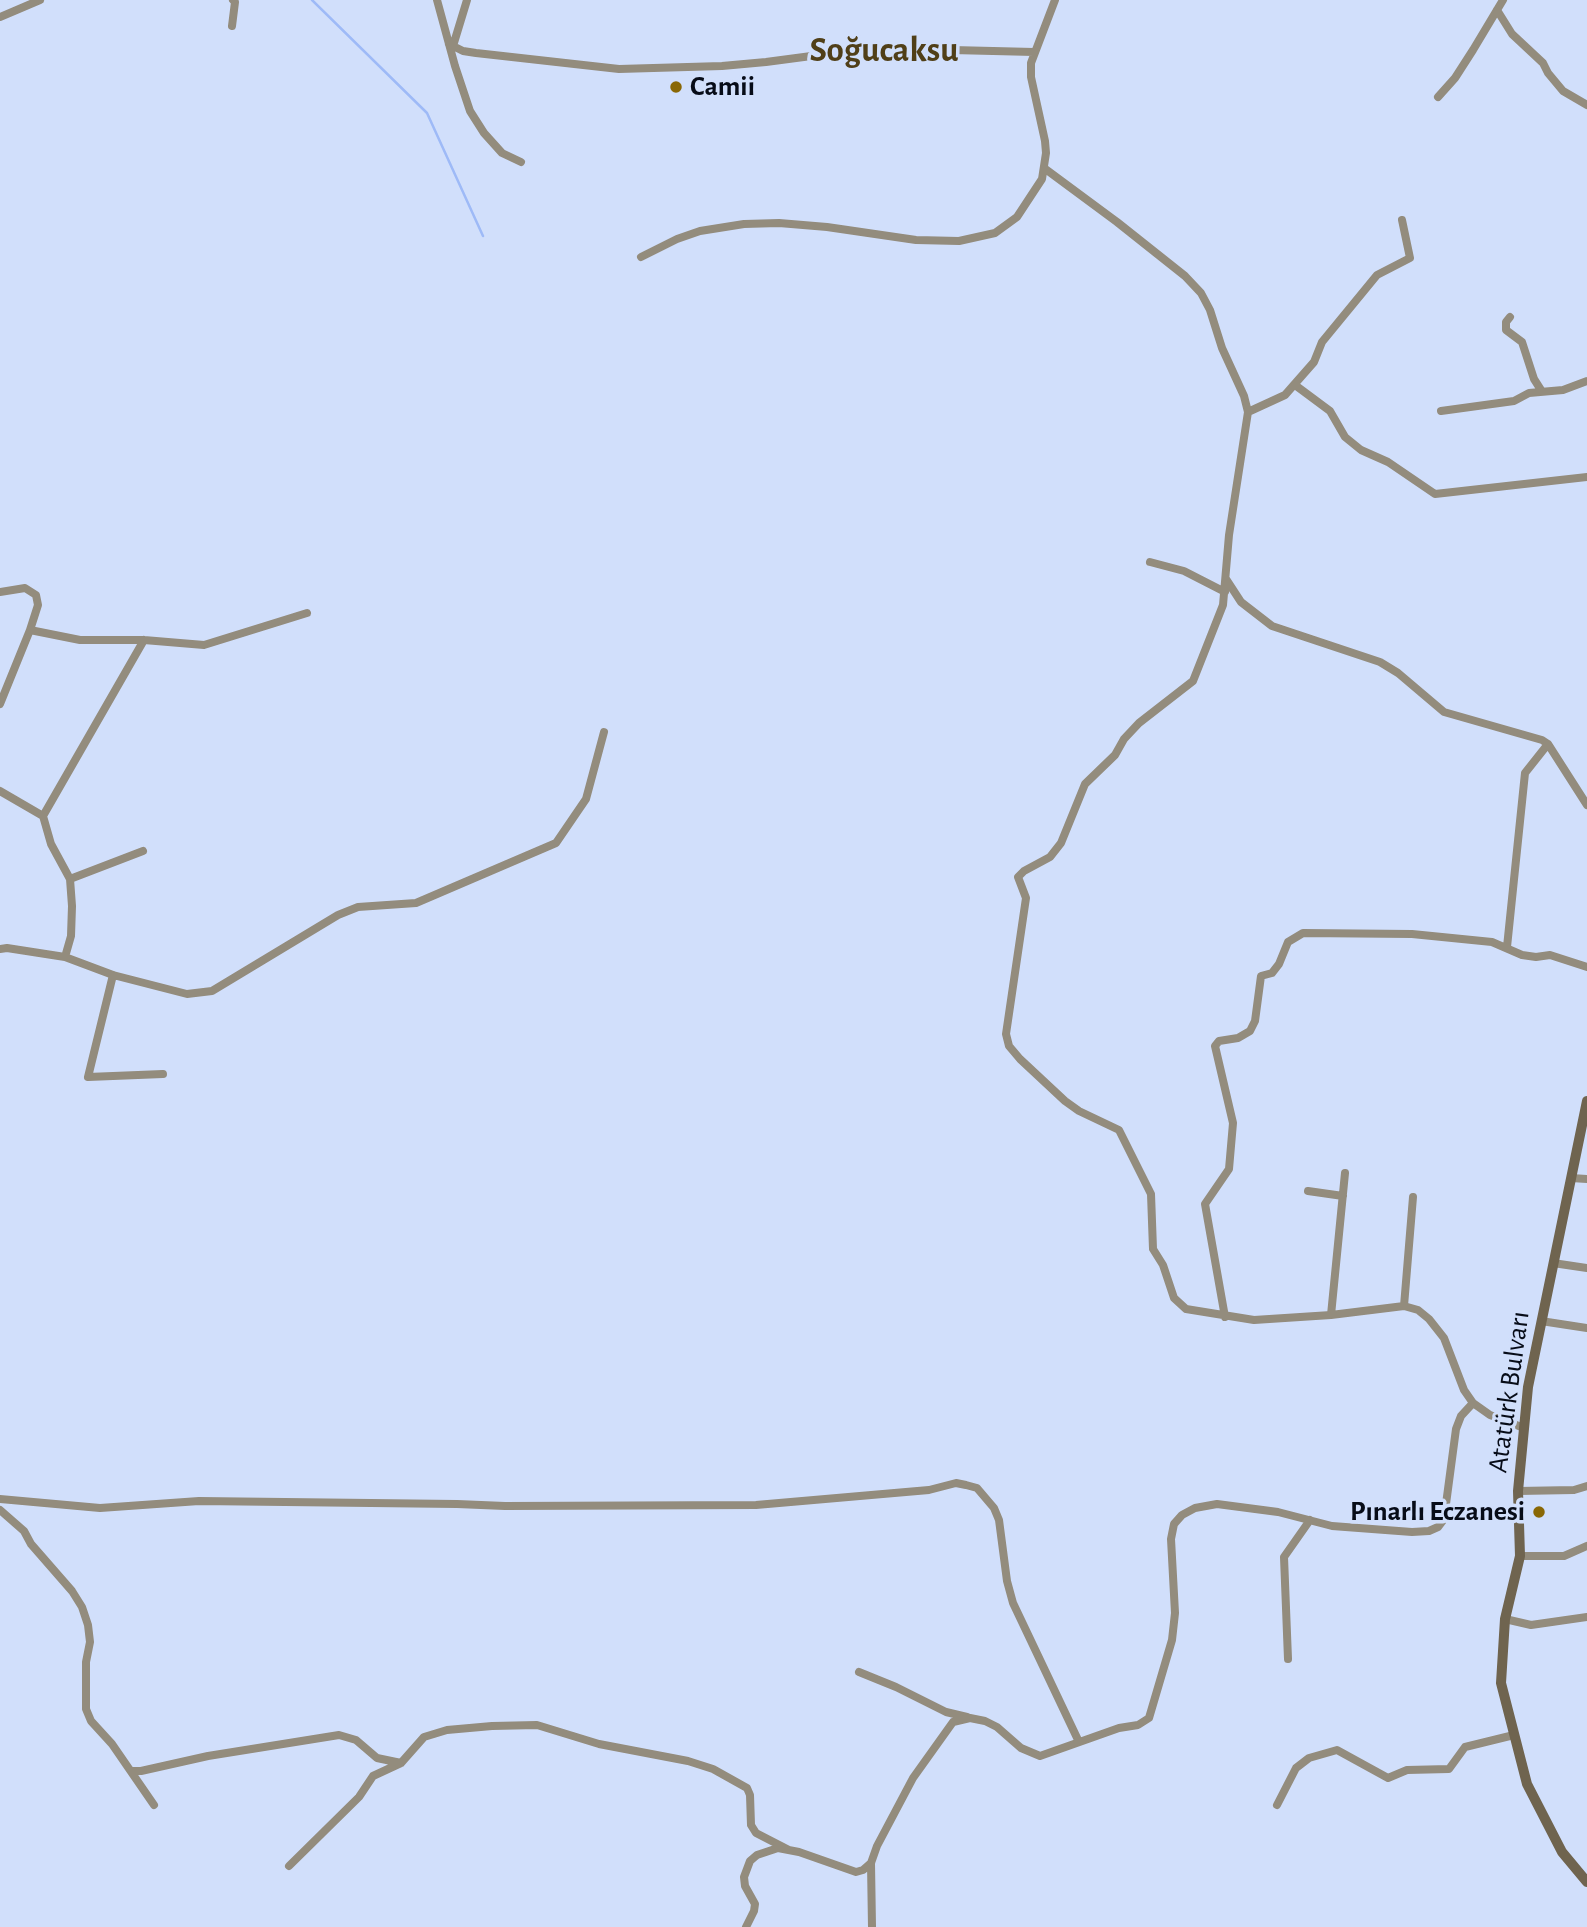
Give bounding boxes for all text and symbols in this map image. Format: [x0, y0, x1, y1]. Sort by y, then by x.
district label: Soğucaksu [810, 29, 958, 71]
place label: Camii [690, 70, 755, 104]
marker: Camii [668, 79, 684, 95]
street label: Atatürk Bulvarı [1481, 1309, 1537, 1475]
place label: Pınarlı Eczanesi [1350, 1495, 1525, 1529]
marker: Pınarlı Eczanesi [1531, 1504, 1547, 1520]

